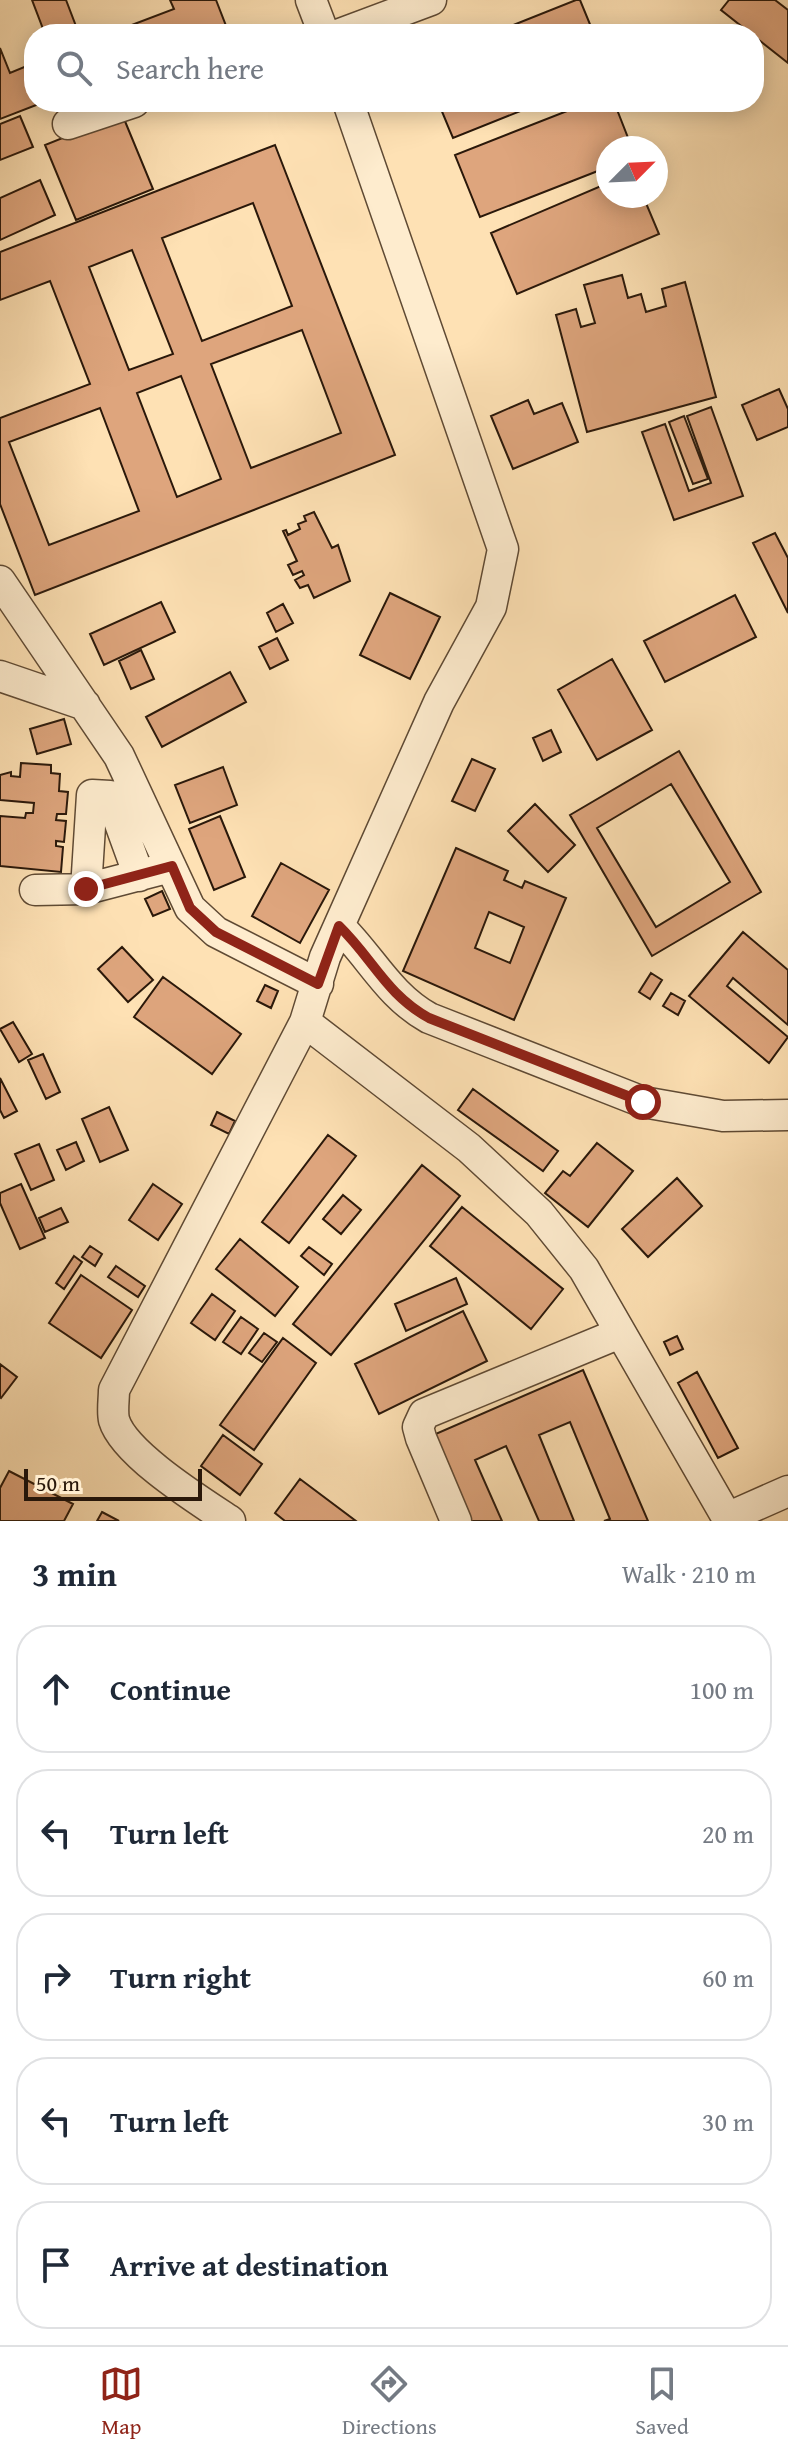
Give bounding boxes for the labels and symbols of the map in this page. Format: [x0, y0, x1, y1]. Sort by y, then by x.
north arrow [596, 136, 668, 208]
route end [68, 871, 104, 907]
route start [625, 1084, 661, 1120]
scale bar [24, 1465, 202, 1501]

